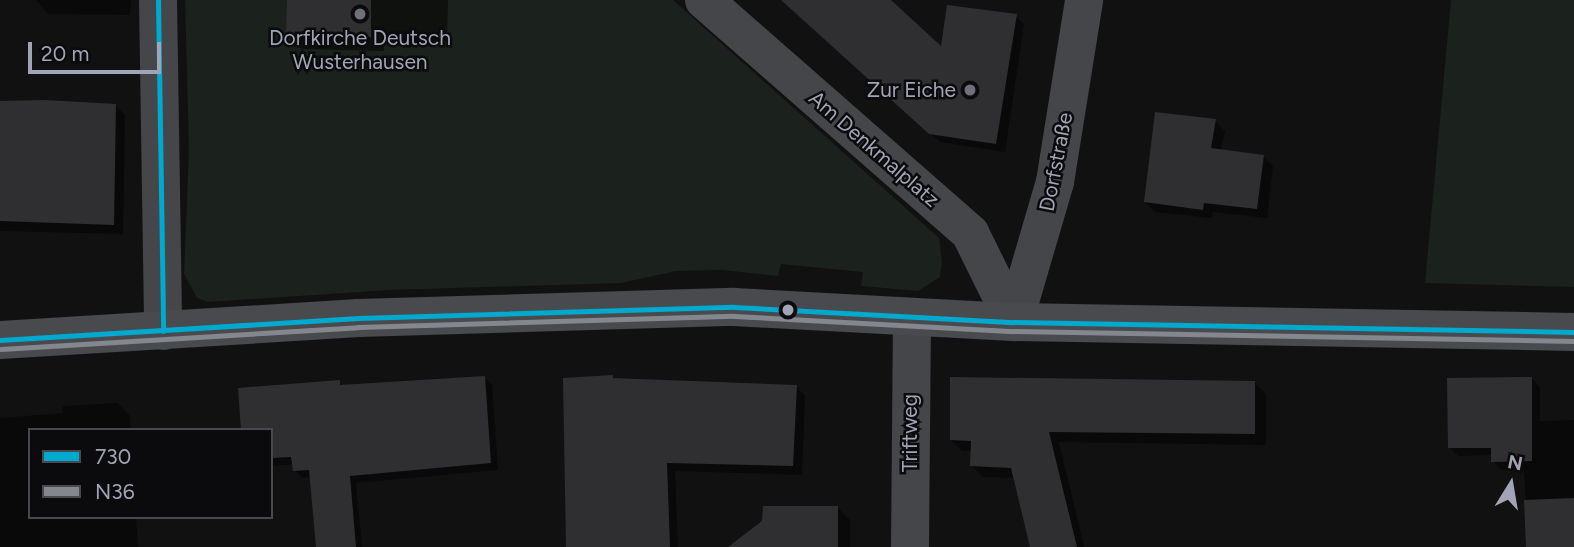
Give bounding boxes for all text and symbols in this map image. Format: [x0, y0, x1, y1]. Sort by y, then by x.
marker: Dorfkirche Deutsch Wusterhausen [352, 6, 368, 22]
place label: Dorfkirche Deutsch Wusterhausen [269, 25, 451, 75]
scale bar [32, 28, 164, 72]
text: 20 m [41, 41, 89, 66]
place label: Zur Eiche [867, 77, 956, 103]
marker: Zur Eiche [962, 82, 978, 98]
street label: Am Denkmalplatz [804, 86, 944, 212]
street label: Dorfstraße [1034, 110, 1078, 214]
unlabelled marker [781, 303, 795, 317]
street label: Triftweg [897, 394, 923, 472]
legend [28, 428, 273, 519]
text: 730 [95, 444, 131, 469]
north arrow [1476, 449, 1546, 519]
text: N [1506, 450, 1525, 476]
text: N36 [95, 479, 135, 504]

